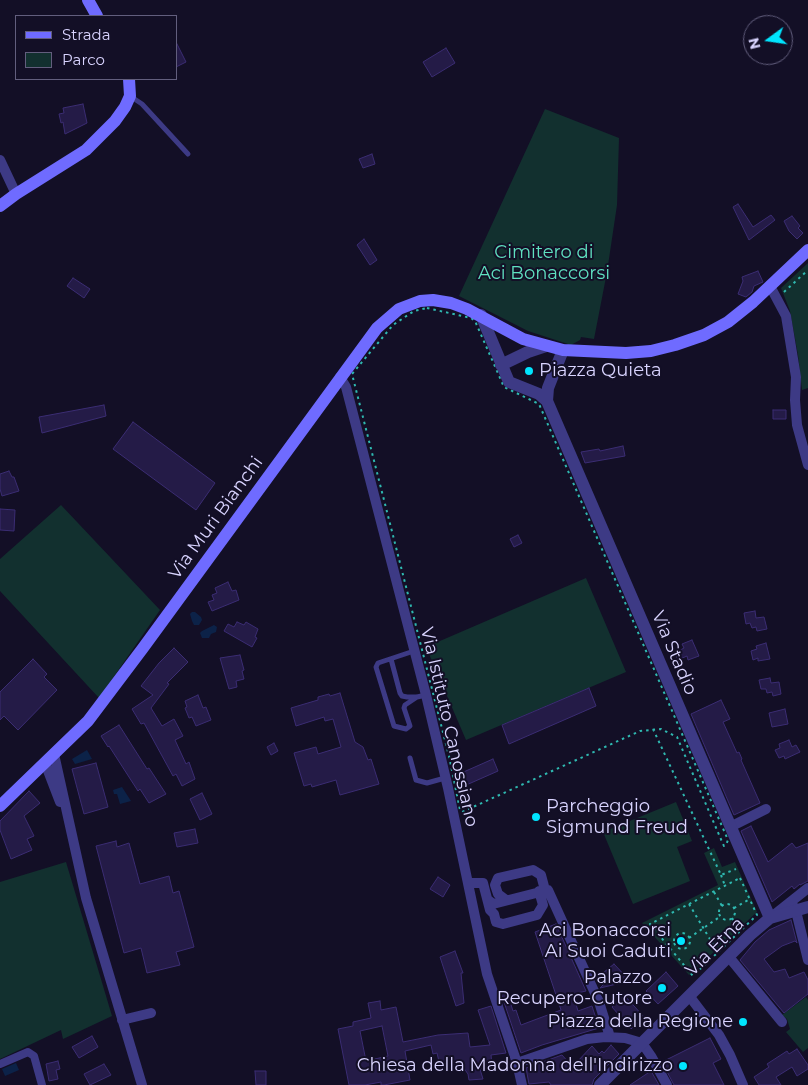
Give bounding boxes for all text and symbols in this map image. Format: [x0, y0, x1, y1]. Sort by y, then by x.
legend [15, 15, 178, 80]
north arrow [743, 15, 793, 65]
text: Strada [62, 25, 111, 44]
text: N [744, 36, 765, 51]
text: Parco [62, 50, 105, 69]
park label: Cimitero di Aci Bonaccorsi [478, 242, 610, 284]
place label: Piazza Quieta [539, 360, 662, 382]
marker: Piazza Quieta [523, 365, 535, 377]
street label: Via Muri Bianchi [164, 452, 268, 584]
street label: Via Stadio [647, 608, 701, 698]
street label: Via Istituto Canossiano [416, 625, 482, 829]
place label: Parcheggio Sigmund Freud [546, 796, 688, 839]
marker: Parcheggio Sigmund Freud [530, 811, 542, 823]
street label: Via Etna [681, 913, 749, 981]
place label: Aci Bonaccorsi Ai Suoi Caduti [539, 920, 671, 962]
marker: Aci Bonaccorsi Ai Suoi Caduti [675, 935, 687, 947]
place label: Palazzo Recupero-Cutore [497, 967, 652, 1010]
marker: Palazzo Recupero-Cutore [656, 982, 668, 994]
place label: Piazza della Regione [547, 1011, 733, 1033]
marker: Piazza della Regione [737, 1016, 749, 1028]
place label: Chiesa della Madonna dell'Indirizzo [357, 1055, 673, 1077]
marker: Chiesa della Madonna dell'Indirizzo [677, 1060, 689, 1072]

